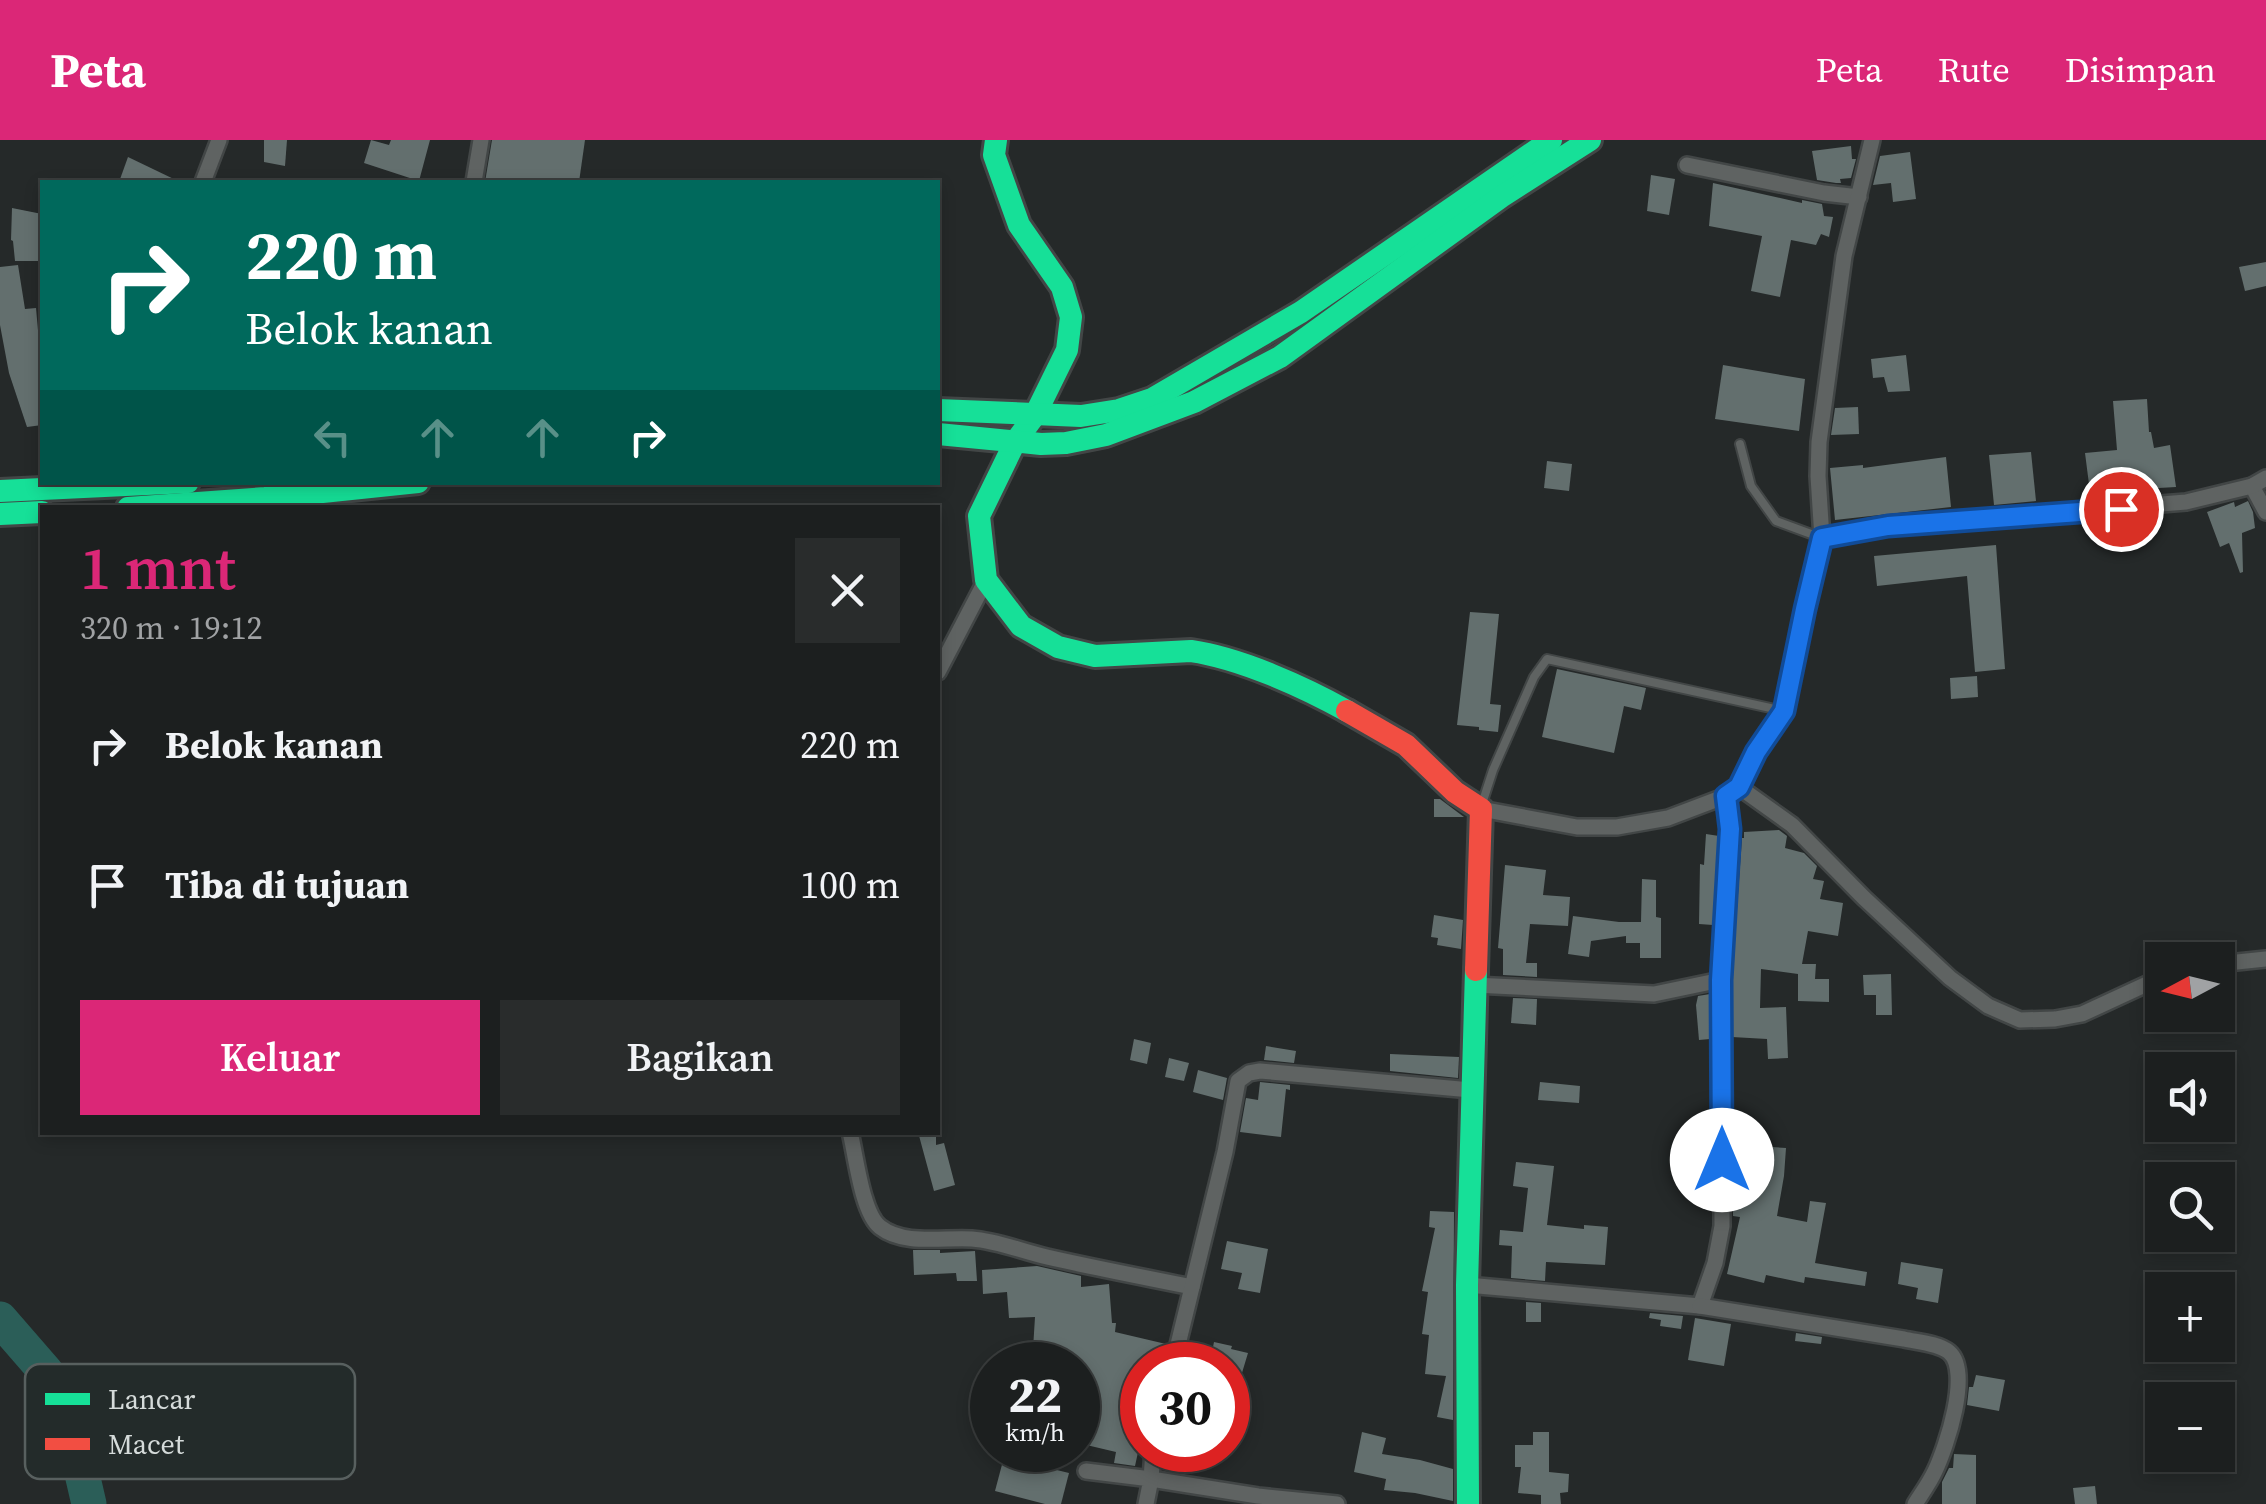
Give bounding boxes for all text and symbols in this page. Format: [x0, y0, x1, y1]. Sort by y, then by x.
text: Peta [50, 37, 146, 103]
text: Peta [1816, 46, 1883, 94]
text: Rute [1938, 46, 2010, 94]
text: Disimpan [2065, 46, 2216, 94]
text: 220 m [245, 206, 437, 302]
icon: right [80, 220, 210, 350]
text: Belok kanan [245, 297, 493, 359]
icon: left [305, 410, 360, 465]
icon: ahead [410, 410, 465, 465]
icon: ahead [515, 410, 570, 465]
icon: right [620, 410, 675, 465]
pin [2079, 467, 2164, 552]
icon: arrive [2094, 482, 2149, 537]
text: 1 mnt [80, 527, 236, 609]
button: close [795, 538, 900, 643]
text: 320 m · 19:12 [80, 606, 262, 650]
icon: right [80, 718, 135, 773]
text: Belok kanan [165, 719, 383, 771]
text: 220 m [800, 719, 900, 771]
icon: arrive [80, 858, 135, 913]
text: Tiba di tujuan [165, 859, 409, 911]
text: 100 m [800, 859, 900, 911]
north arrow [2145, 942, 2235, 1032]
map controls [2145, 942, 2235, 1472]
button: Keluar [80, 1000, 480, 1115]
button: Bagikan [500, 1000, 900, 1115]
button: sound [2145, 1052, 2235, 1142]
position arrow [1670, 1108, 1774, 1212]
button: search [2145, 1162, 2235, 1252]
button: + [2145, 1272, 2235, 1362]
speed limit sign: 30 [1120, 1342, 1250, 1472]
text: 22 [1008, 1360, 1062, 1429]
legend [25, 1364, 355, 1479]
text: Lancar [108, 1380, 196, 1418]
button: − [2145, 1382, 2235, 1472]
text: km/h [1005, 1415, 1065, 1449]
text: Macet [108, 1425, 185, 1463]

